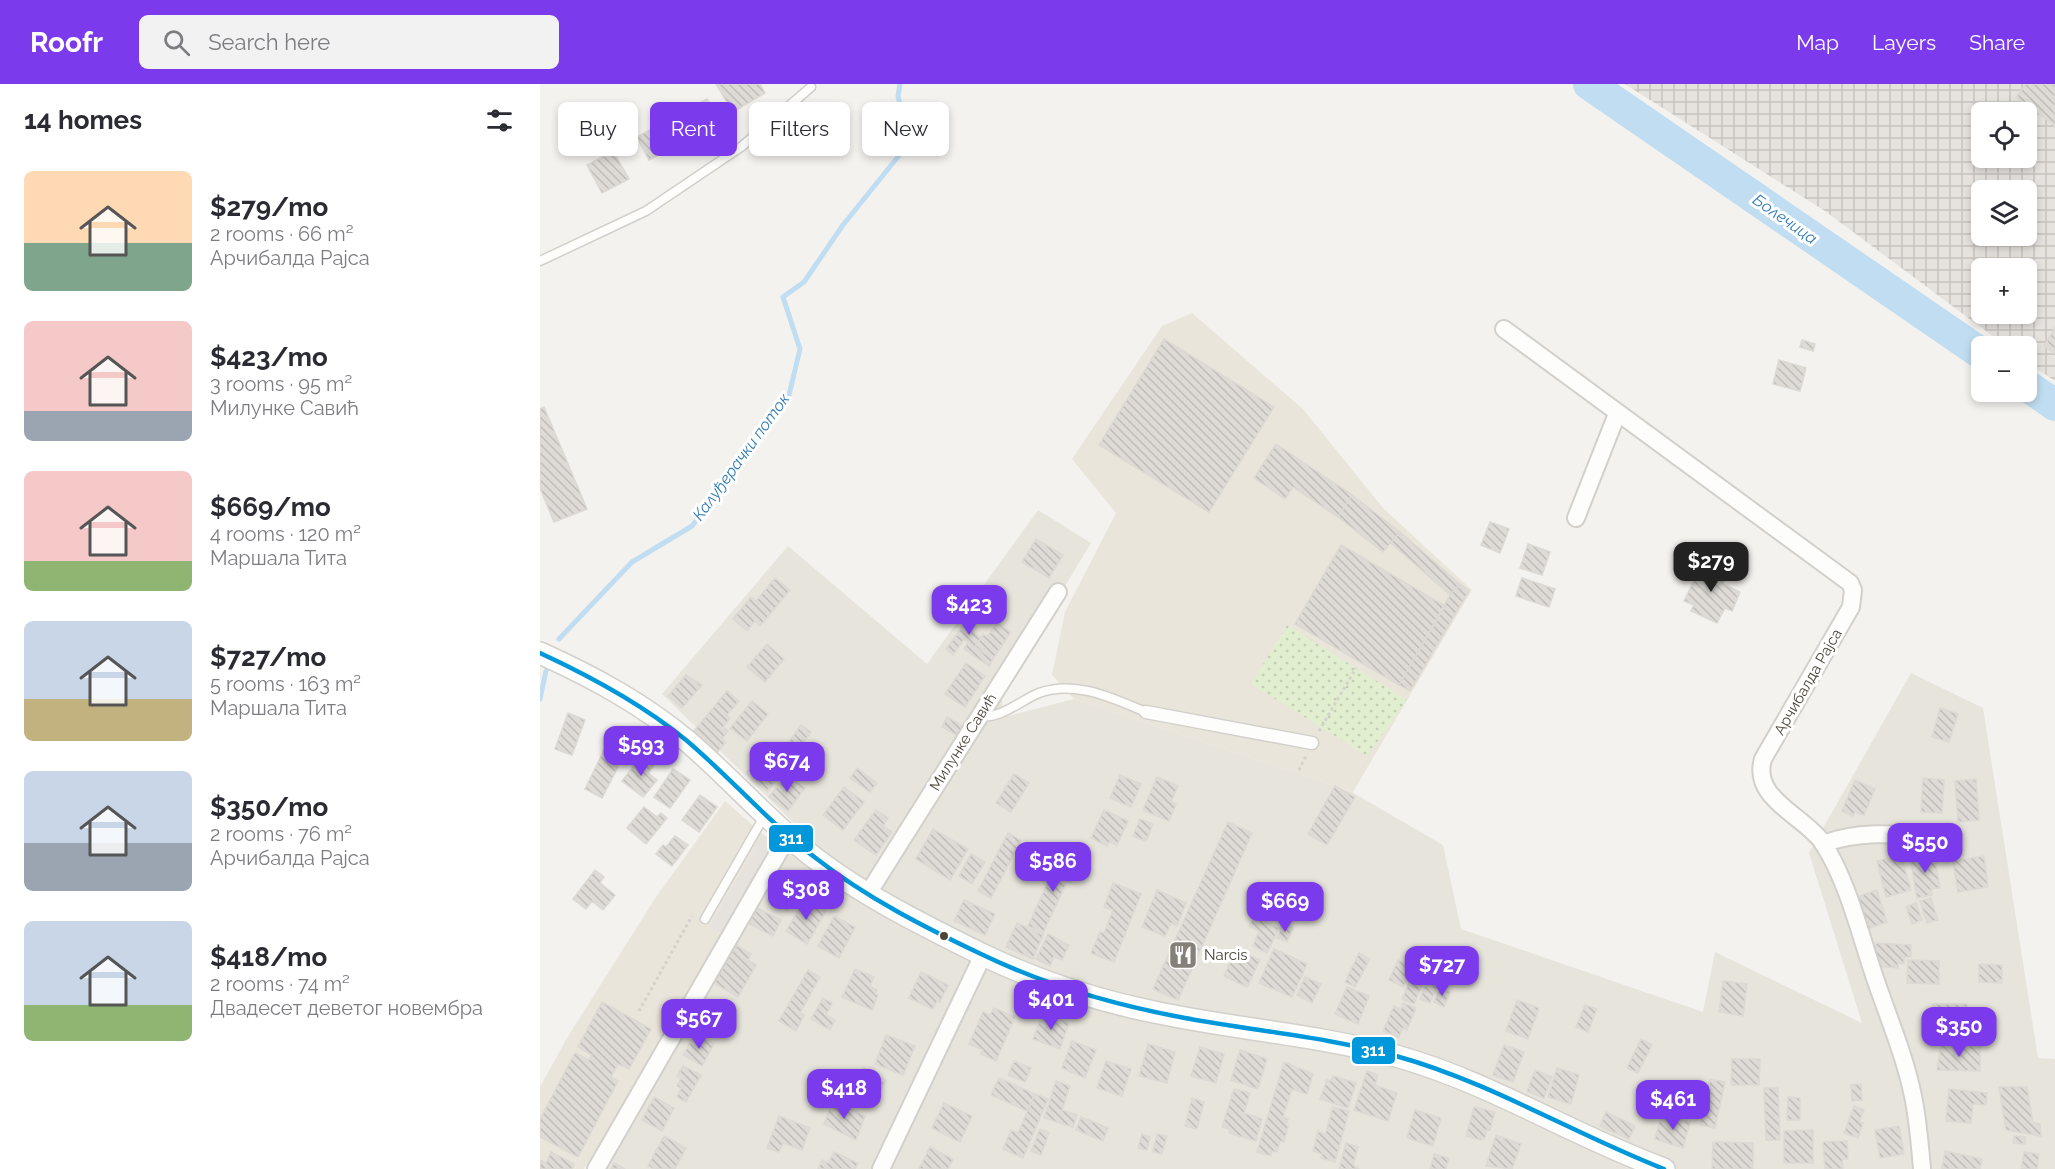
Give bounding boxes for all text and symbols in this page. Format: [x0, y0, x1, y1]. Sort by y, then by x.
search box [139, 15, 559, 69]
text: Roofr [30, 26, 103, 59]
icon: search [160, 26, 193, 59]
text: Search here [208, 29, 330, 55]
text: Map [1796, 30, 1839, 55]
text: Layers [1872, 30, 1936, 55]
text: Share [1969, 30, 2025, 55]
chip: Buy [558, 102, 638, 156]
chip: Rent [650, 102, 737, 156]
chip: Filters [749, 102, 850, 156]
chip: New [862, 102, 949, 156]
map controls [1971, 102, 2037, 402]
button: locate [1971, 102, 2037, 168]
icon: filters [483, 104, 516, 137]
text: 14 homes [24, 105, 142, 135]
button: layers [1971, 180, 2037, 246]
water label: Болечица [1749, 190, 1821, 248]
text: $279/mo [210, 192, 328, 222]
icon: home [72, 195, 144, 267]
text: 2 rooms · 66 m² [210, 222, 353, 246]
text: Арчибалда Рајса [210, 246, 370, 270]
button: + [1971, 258, 2037, 324]
button: − [1971, 336, 2037, 402]
text: $423/mo [210, 342, 328, 372]
icon: home [72, 345, 144, 417]
text: 3 rooms · 95 m² [210, 372, 352, 396]
water label: Калуђерачки поток [689, 390, 793, 524]
text: Милунке Савић [210, 396, 359, 420]
text: $669/mo [210, 492, 331, 522]
icon: home [72, 495, 144, 567]
text: 4 rooms · 120 m² [210, 522, 361, 546]
pin: $279 [1675, 542, 1747, 593]
text: Маршала Тита [210, 546, 347, 570]
text: $279 [1688, 549, 1734, 573]
pin: $423 [933, 585, 1005, 636]
text: $423 [946, 592, 992, 616]
street label: Арчибалда Рајса [1770, 626, 1846, 738]
text: $727/mo [210, 642, 326, 672]
icon: home [72, 645, 144, 717]
text: 5 rooms · 163 m² [210, 672, 361, 696]
street label: Милунке Савић [926, 690, 1000, 794]
text: Маршала Тита [210, 696, 347, 720]
pin: $593 [605, 726, 677, 777]
text: $593 [618, 733, 664, 757]
pin: $674 [751, 742, 823, 793]
text: $674 [764, 749, 810, 773]
text: $350/mo [210, 792, 328, 822]
icon: home [72, 795, 144, 867]
text: 2 rooms · 76 m² [210, 822, 352, 846]
pin: $550 [1889, 823, 1961, 874]
line badge: 311 [768, 824, 814, 853]
text: 311 [779, 829, 803, 848]
text: $550 [1901, 830, 1949, 854]
pin: $586 [1017, 842, 1089, 893]
text: Арчибалда Рајса [210, 846, 370, 870]
text: $586 [1029, 849, 1077, 873]
pin: $308 [770, 870, 842, 921]
text: $308 [782, 877, 830, 901]
pin: $669 [1249, 882, 1321, 933]
text: $669 [1261, 889, 1309, 913]
unlabelled marker [938, 930, 950, 942]
restaurant icon: Narcis [1167, 939, 1199, 971]
text: $418/mo [210, 942, 327, 972]
icon: home [72, 945, 144, 1017]
place label: Narcis [1204, 946, 1247, 964]
pin: $727 [1406, 946, 1478, 997]
text: $727 [1419, 953, 1465, 977]
text: 2 rooms · 74 m² [210, 972, 350, 996]
pin: $401 [1015, 980, 1087, 1031]
text: $401 [1028, 987, 1074, 1011]
text: Двадесет деветог новембра [210, 996, 483, 1020]
pin: $567 [663, 999, 735, 1050]
text: $567 [675, 1006, 723, 1030]
pin: $350 [1923, 1007, 1995, 1058]
text: $350 [1935, 1014, 1983, 1038]
line badge: 311 [1351, 1036, 1396, 1065]
text: 311 [1361, 1041, 1385, 1060]
pin: $418 [808, 1069, 880, 1120]
text: $418 [821, 1076, 867, 1100]
pin: $461 [1637, 1080, 1709, 1131]
text: $461 [1650, 1087, 1696, 1111]

